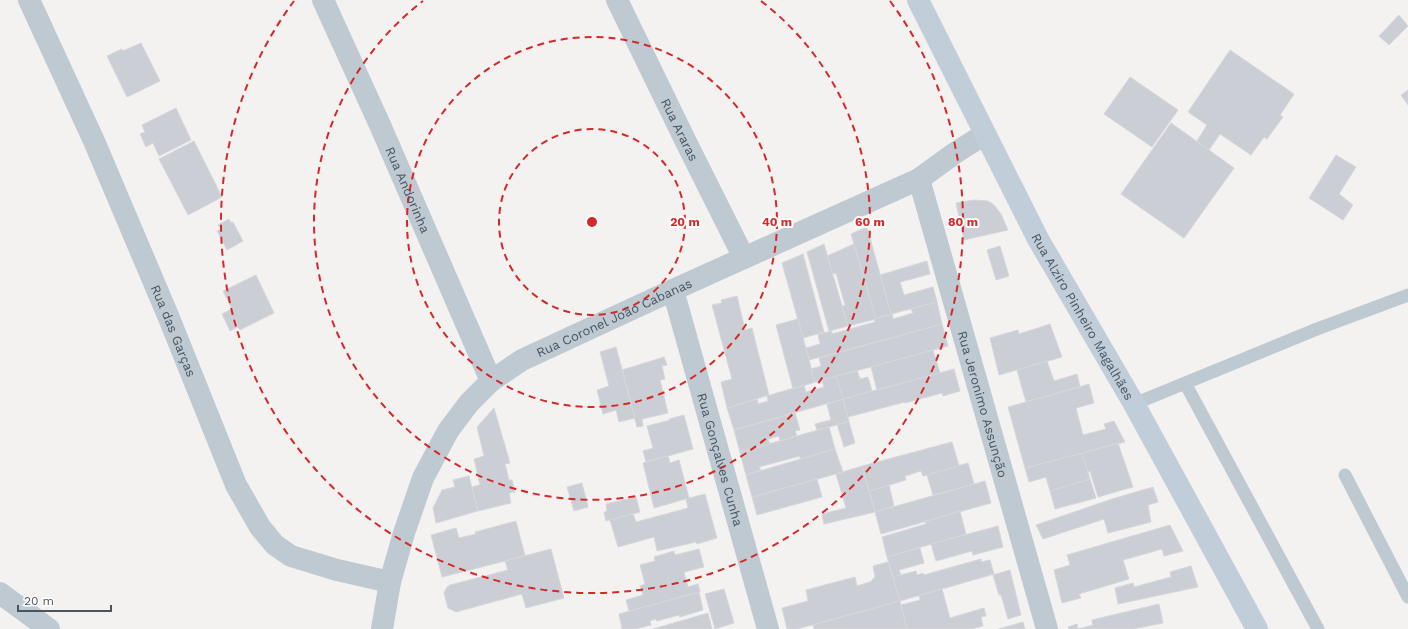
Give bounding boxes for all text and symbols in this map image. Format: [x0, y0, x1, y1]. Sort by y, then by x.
street label: Rua Araras [658, 96, 701, 164]
street label: Rua Andorinha [382, 145, 433, 236]
centre of rings [585, 215, 599, 229]
text: 20 m [670, 215, 700, 229]
text: 40 m [762, 215, 792, 229]
text: 60 m [855, 215, 885, 229]
text: 80 m [948, 215, 978, 229]
street label: Rua Alziro Pinheiro Magalhães [1028, 231, 1137, 403]
street label: Rua Coronel João Cabanas [534, 275, 694, 360]
street label: Rua das Garças [148, 282, 199, 379]
street label: Rua Jeronimo Assunção [955, 329, 1011, 479]
street label: Rua Gonçalves Cunha [694, 391, 746, 529]
scale bar [18, 587, 111, 613]
text: 20 m [24, 594, 54, 608]

